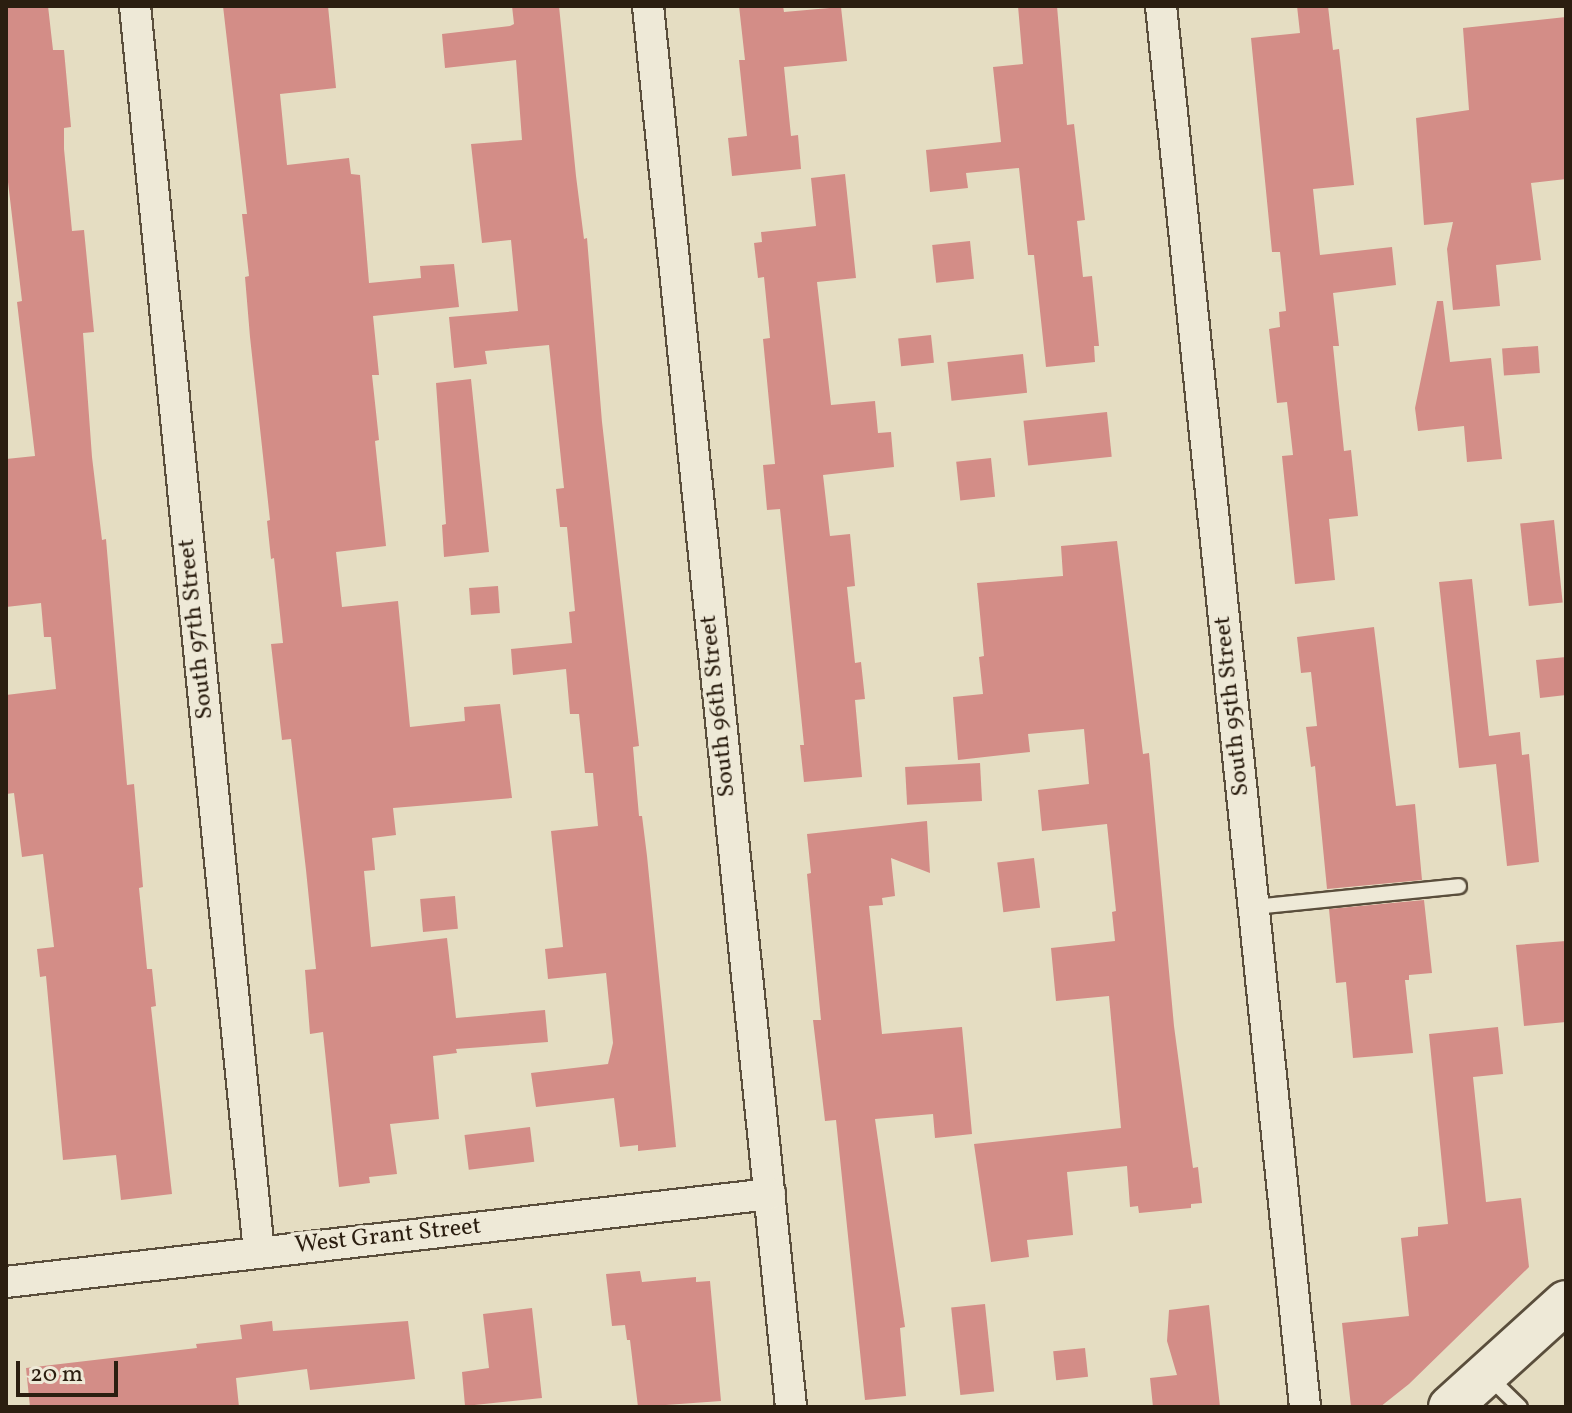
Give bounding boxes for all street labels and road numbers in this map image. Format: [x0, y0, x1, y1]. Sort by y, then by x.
street label: South 97th Street [173, 537, 221, 721]
street label: South 96th Street [695, 613, 743, 799]
street label: South 95th Street [1209, 614, 1257, 798]
street label: West Grant Street [293, 1213, 483, 1261]

